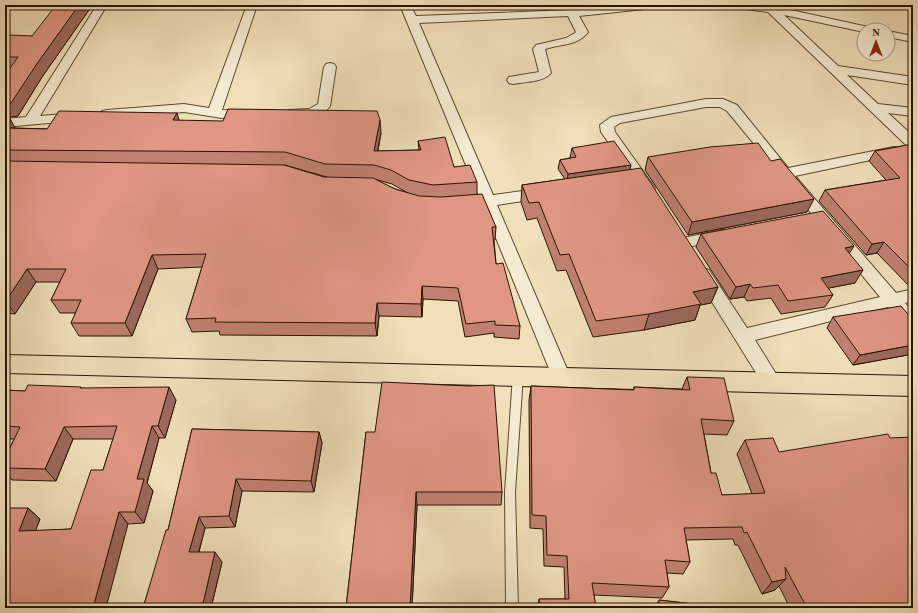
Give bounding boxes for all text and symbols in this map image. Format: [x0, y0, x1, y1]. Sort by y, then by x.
north arrow [856, 22, 896, 62]
text: N [872, 28, 881, 39]

